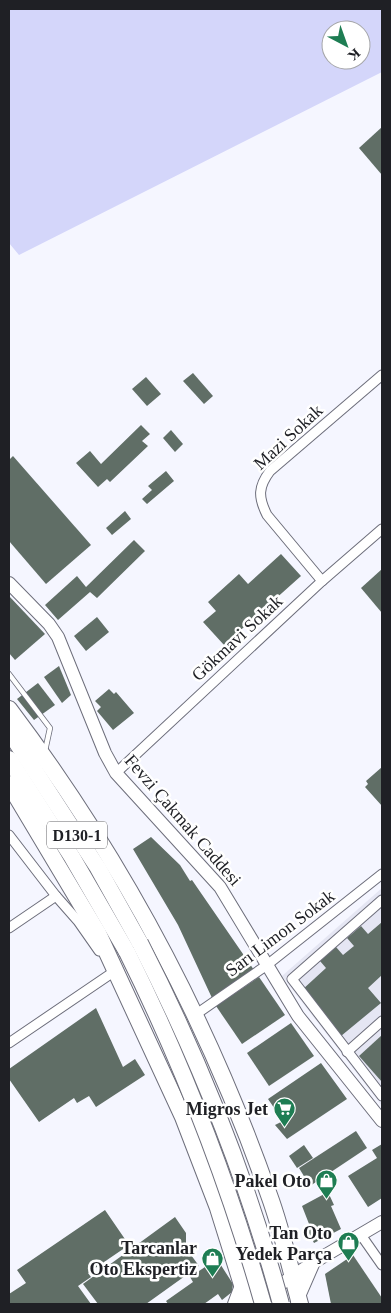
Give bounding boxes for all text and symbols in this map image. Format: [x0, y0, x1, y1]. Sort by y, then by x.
north arrow [321, 20, 371, 70]
text: K [345, 45, 363, 64]
street label: Mazi Sokak [250, 400, 326, 474]
street label: Gökmavi Sokak [188, 591, 286, 685]
street label: Fevzi Çakmak Caddesi [121, 750, 245, 890]
road number: D130-1 [47, 822, 107, 848]
street label: Sarı Limon Sokak [222, 886, 338, 980]
supermarket icon: Migros Jet [272, 1097, 296, 1128]
place label: Migros Jet [186, 1099, 268, 1119]
shop icon: Pakel Oto [315, 1169, 339, 1200]
place label: Pakel Oto [235, 1171, 311, 1191]
place label: Tan Oto Yedek Parça [236, 1223, 332, 1264]
shop icon: Tan Oto Yedek Parça [336, 1231, 360, 1262]
place label: Tarcanlar Oto Ekspertiz [90, 1238, 197, 1279]
shop icon: Tarcanlar Oto Ekspertiz [201, 1246, 225, 1277]

